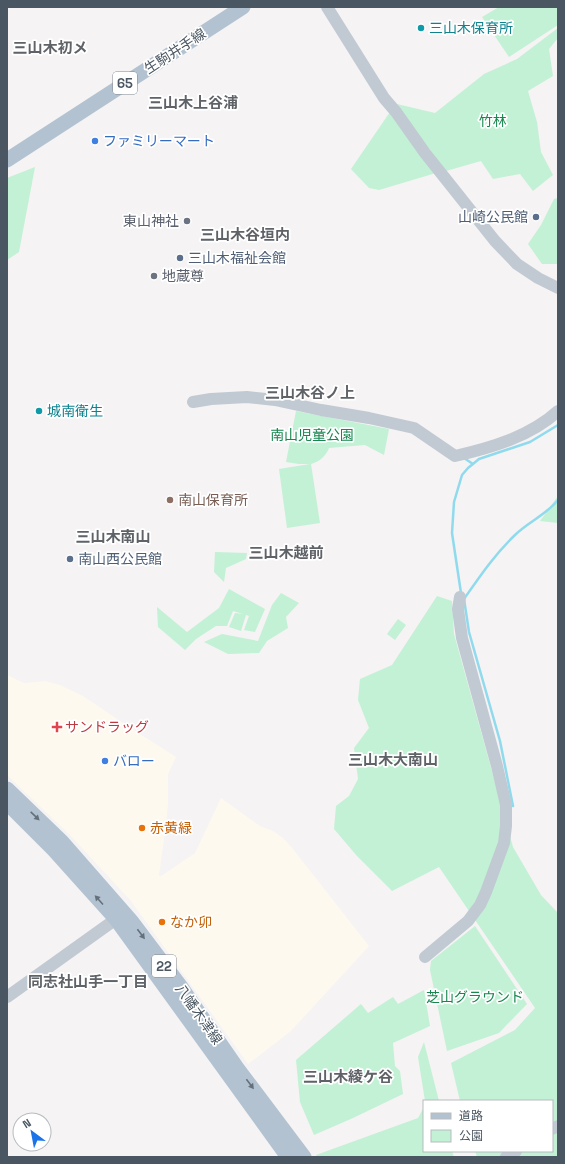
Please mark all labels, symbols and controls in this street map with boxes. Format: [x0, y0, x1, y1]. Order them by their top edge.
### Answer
place label: 三山木保育所 [429, 19, 513, 37]
marker: 三山木保育所 [416, 23, 426, 33]
street label: 生駒井手線 [141, 24, 209, 78]
district label: 三山木初メ [12, 38, 88, 57]
road number: 65 [113, 72, 137, 94]
district label: 三山木上谷浦 [148, 93, 238, 112]
park label: 竹林 [479, 112, 507, 130]
place label: ファミリーマート [103, 132, 215, 150]
marker: ファミリーマート [90, 136, 100, 146]
place label: 山崎公民館 [458, 208, 528, 226]
place label: 東山神社 [123, 212, 179, 230]
marker: 山崎公民館 [531, 212, 541, 222]
marker: 東山神社 [182, 216, 192, 226]
district label: 三山木谷垣内 [200, 225, 290, 244]
place label: 三山木福祉会館 [188, 249, 286, 267]
marker: 三山木福祉会館 [175, 253, 185, 263]
place label: 地蔵尊 [162, 267, 204, 285]
marker: 地蔵尊 [149, 271, 159, 281]
district label: 三山木谷ノ上 [265, 383, 355, 402]
place label: 城南衛生 [47, 402, 103, 420]
marker: 城南衛生 [34, 406, 44, 416]
park label: 南山児童公園 [270, 426, 354, 444]
place label: 南山保育所 [178, 491, 248, 509]
marker: 南山保育所 [165, 495, 175, 505]
district label: 三山木南山 [75, 527, 151, 546]
district label: 三山木越前 [248, 543, 324, 562]
place label: 南山西公民館 [78, 550, 162, 568]
marker: 南山西公民館 [65, 554, 75, 564]
place label: サンドラッグ [65, 718, 149, 736]
marker: サンドラッグ [52, 722, 62, 732]
district label: 三山木大南山 [348, 750, 438, 769]
place label: バロー [113, 752, 155, 770]
marker: バロー [100, 756, 110, 766]
one-way arrow [30, 811, 40, 821]
place label: 赤黄緑 [150, 819, 192, 837]
marker: 赤黄緑 [137, 823, 147, 833]
one-way arrow [94, 895, 104, 905]
place label: なか卯 [170, 913, 212, 931]
marker: なか卯 [157, 917, 167, 927]
one-way arrow [136, 928, 145, 939]
road number: 22 [152, 955, 176, 977]
district label: 同志社山手一丁目 [28, 972, 148, 991]
street label: 八幡木津線 [172, 980, 226, 1048]
park label: 芝山グラウンド [426, 988, 524, 1006]
district label: 三山木綾ケ谷 [303, 1067, 393, 1086]
one-way arrow [245, 1079, 254, 1090]
legend [423, 1100, 553, 1152]
text: 道路 [459, 1108, 483, 1124]
north arrow [12, 1112, 52, 1152]
text: N [20, 1116, 34, 1131]
text: 公園 [459, 1128, 483, 1144]

